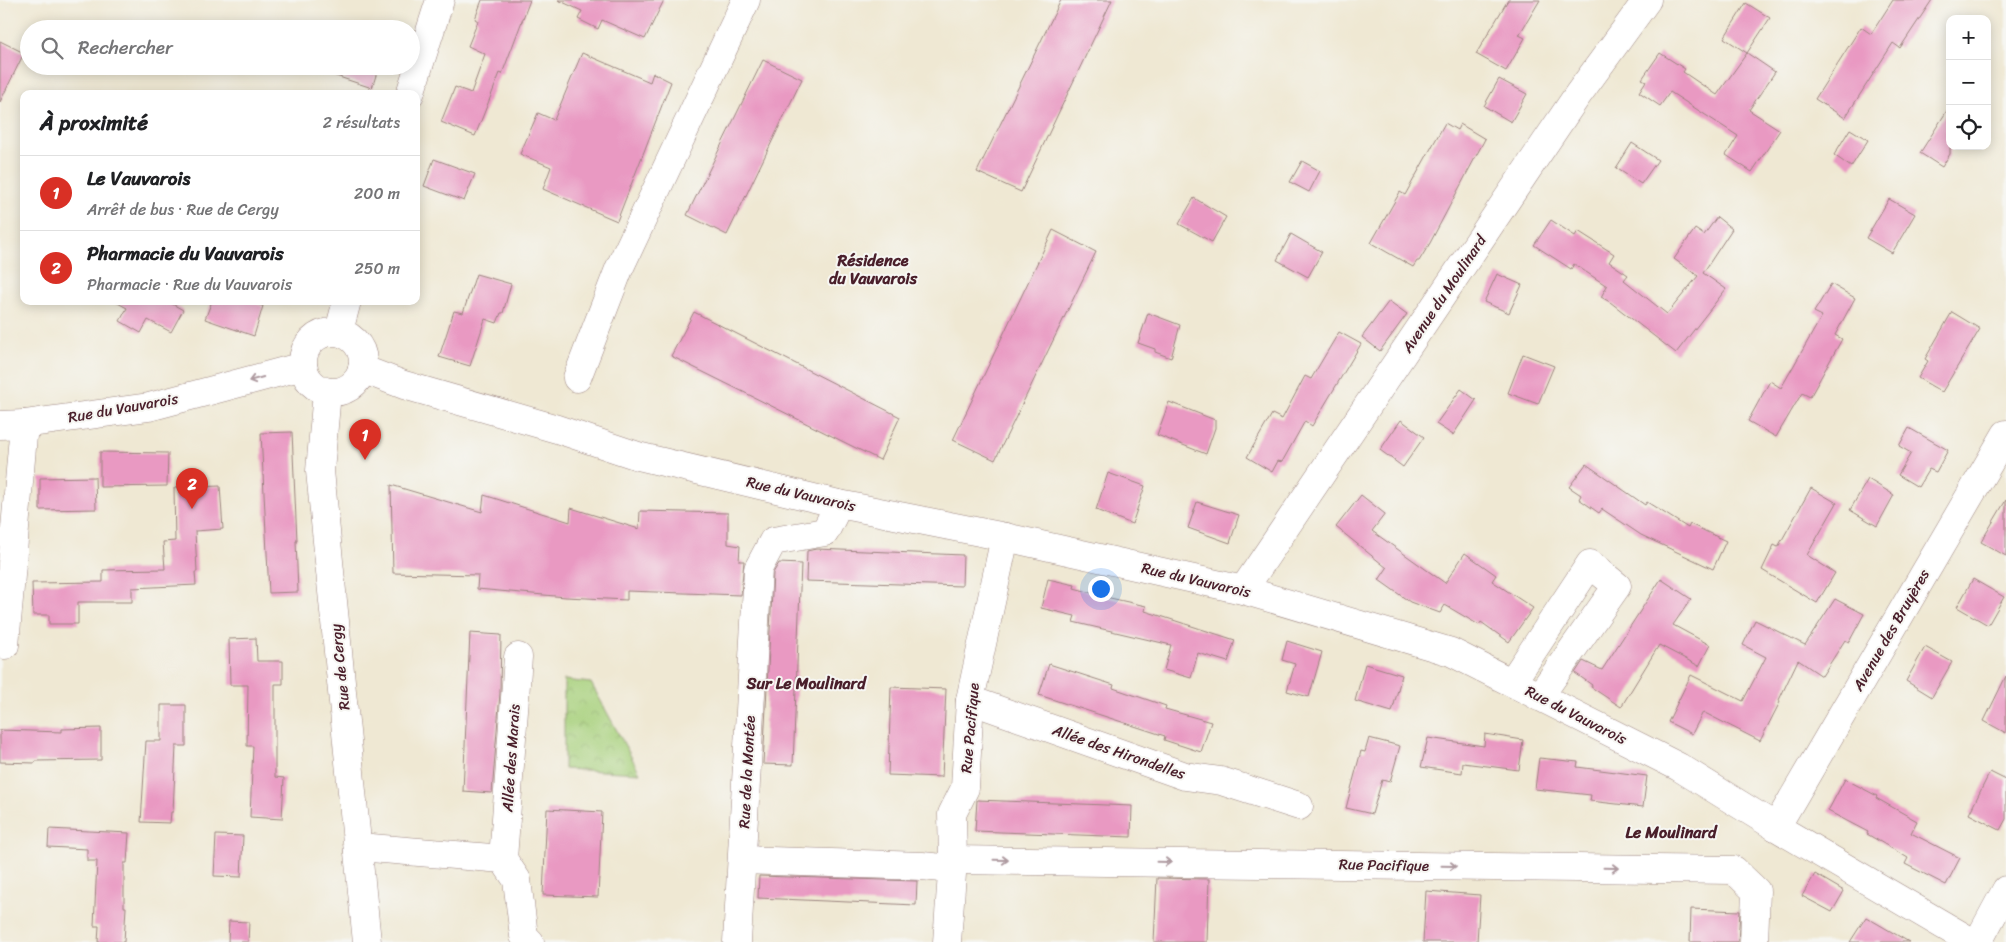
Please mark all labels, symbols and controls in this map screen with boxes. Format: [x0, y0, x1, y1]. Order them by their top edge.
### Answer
map controls [1946, 15, 1991, 150]
button: + [1946, 15, 1991, 60]
search box [20, 20, 420, 75]
text: Rechercher [78, 31, 173, 64]
icon: search [38, 34, 66, 62]
button: − [1946, 60, 1991, 105]
text: À proximité [40, 104, 148, 142]
button: locate [1946, 105, 1991, 150]
text: 2 résultats [323, 108, 400, 137]
text: Le Vauvarois [87, 162, 190, 195]
text: 1 [53, 179, 59, 208]
text: 200 m [354, 179, 400, 208]
text: Arrêt de bus · Rue de Cergy [87, 195, 279, 224]
street label: Avenue du Moulinard [1394, 229, 1494, 359]
text: Pharmacie du Vauvarois [87, 237, 284, 270]
district label: Résidence du Vauvarois [829, 246, 918, 293]
text: 2 [51, 254, 61, 283]
text: 250 m [354, 254, 400, 283]
text: Pharmacie · Rue du Vauvarois [87, 270, 292, 299]
one-way arrow [248, 374, 264, 384]
street label: Rue du Vauvarois [66, 386, 180, 430]
pin: 1 [349, 419, 381, 460]
pin: 2 [176, 468, 208, 509]
street label: Rue du Vauvarois [744, 469, 858, 519]
street label: Rue du Vauvarois [1139, 555, 1253, 605]
street label: Avenue des Bruyères [1845, 564, 1937, 697]
your location [1088, 576, 1114, 602]
street label: Rue de Cergy [323, 622, 357, 711]
district label: Sur Le Moulinard [745, 669, 867, 698]
street label: Rue du Vauvarois [1520, 678, 1632, 752]
street label: Rue Pacifique [953, 682, 987, 774]
street label: Allée des Marais [494, 702, 528, 814]
street label: Rue de la Montée [731, 715, 763, 829]
street label: Allée des Hirondelles [1048, 717, 1189, 787]
district label: Le Moulinard [1626, 818, 1718, 847]
street label: Rue Pacifique [1339, 851, 1429, 879]
one-way arrow [993, 855, 1009, 865]
one-way arrow [1156, 857, 1172, 867]
one-way arrow [1440, 861, 1456, 871]
one-way arrow [1602, 863, 1619, 873]

